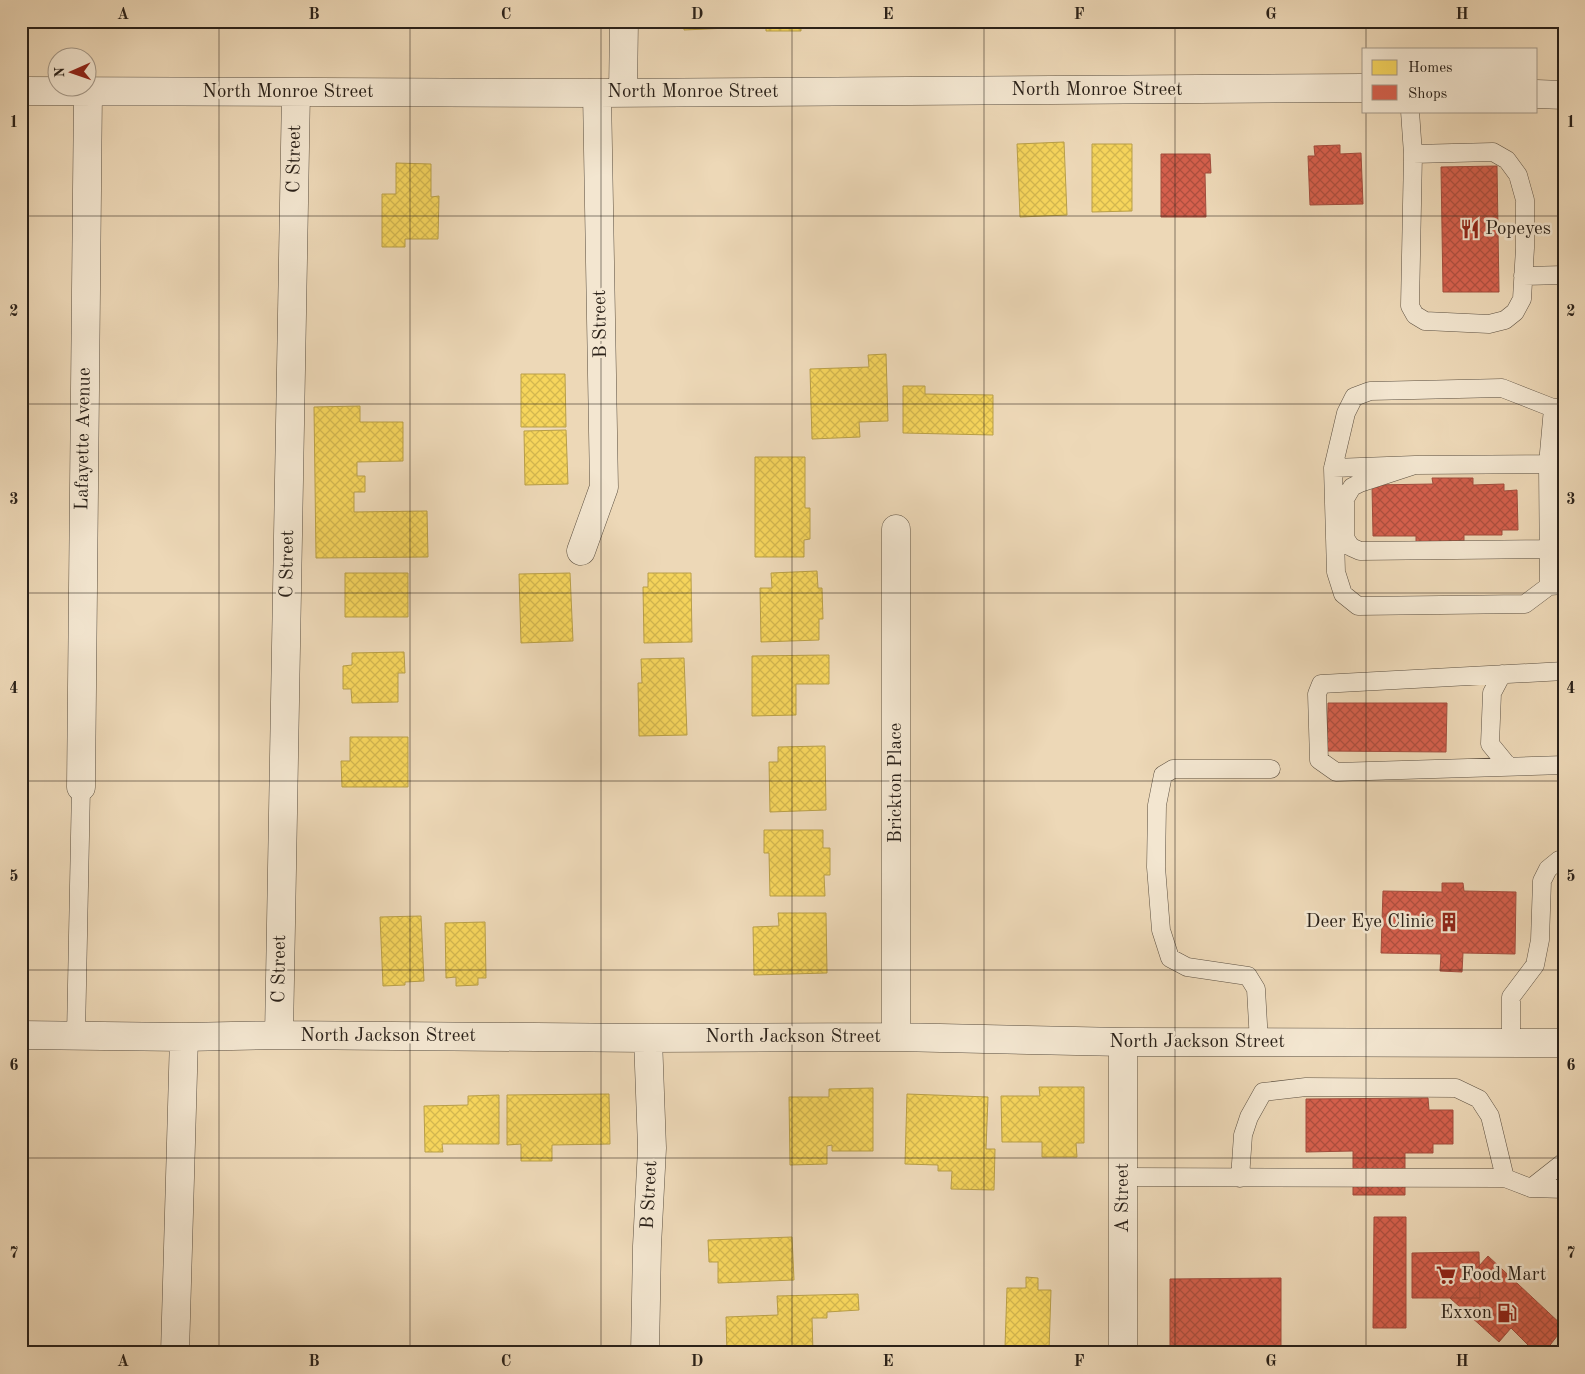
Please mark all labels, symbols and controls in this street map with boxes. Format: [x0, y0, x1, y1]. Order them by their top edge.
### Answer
text: A [117, 7, 129, 23]
text: B [308, 7, 320, 23]
text: C [501, 7, 511, 23]
text: D [691, 7, 703, 23]
text: E [882, 7, 894, 23]
text: F [1074, 7, 1085, 23]
text: G [1265, 7, 1277, 23]
text: H [1455, 7, 1469, 23]
north arrow [48, 48, 98, 98]
legend [1362, 48, 1538, 112]
text: Homes [1408, 61, 1453, 76]
text: N [53, 67, 67, 78]
street label: North Monroe Street [1011, 81, 1183, 100]
street label: North Monroe Street [202, 83, 374, 102]
street label: North Monroe Street [607, 83, 779, 102]
text: Shops [1408, 87, 1447, 102]
text: 1 [9, 115, 19, 131]
text: 1 [1566, 115, 1576, 131]
street label: C Street [285, 125, 305, 193]
restaurant icon: Popeyes [1459, 218, 1481, 240]
place label: Popeyes [1485, 220, 1551, 239]
street label: B Street [591, 289, 611, 359]
text: 2 [9, 304, 19, 320]
text: 2 [1566, 304, 1576, 320]
street label: Lafayette Avenue [73, 367, 95, 511]
text: 3 [9, 492, 19, 508]
text: 3 [1566, 492, 1576, 508]
street label: C Street [278, 530, 298, 598]
text: 4 [9, 681, 19, 697]
text: 4 [1566, 681, 1576, 697]
street label: Brickton Place [887, 723, 906, 843]
text: 5 [9, 869, 19, 885]
text: 5 [1566, 869, 1576, 885]
building icon: Deer Eye Clinic [1438, 911, 1460, 933]
place label: Deer Eye Clinic [1306, 913, 1434, 932]
street label: C Street [270, 935, 290, 1003]
street label: North Jackson Street [300, 1027, 476, 1046]
street label: North Jackson Street [705, 1028, 881, 1047]
street label: North Jackson Street [1109, 1033, 1285, 1052]
text: 6 [9, 1058, 19, 1074]
text: 6 [1566, 1058, 1576, 1074]
street label: B Street [639, 1160, 661, 1230]
street label: A Street [1114, 1163, 1133, 1233]
text: 7 [9, 1246, 19, 1262]
text: 7 [1566, 1246, 1576, 1262]
supermarket icon: Food Mart [1435, 1264, 1457, 1286]
place label: Food Mart [1461, 1266, 1546, 1285]
fuel station icon: Exxon [1496, 1302, 1518, 1324]
place label: Exxon [1440, 1304, 1492, 1323]
text: A [117, 1354, 129, 1370]
text: B [308, 1354, 320, 1370]
text: C [501, 1354, 511, 1370]
text: D [691, 1354, 703, 1370]
text: E [882, 1354, 894, 1370]
text: F [1074, 1354, 1085, 1370]
text: G [1265, 1354, 1277, 1370]
text: H [1455, 1354, 1469, 1370]

